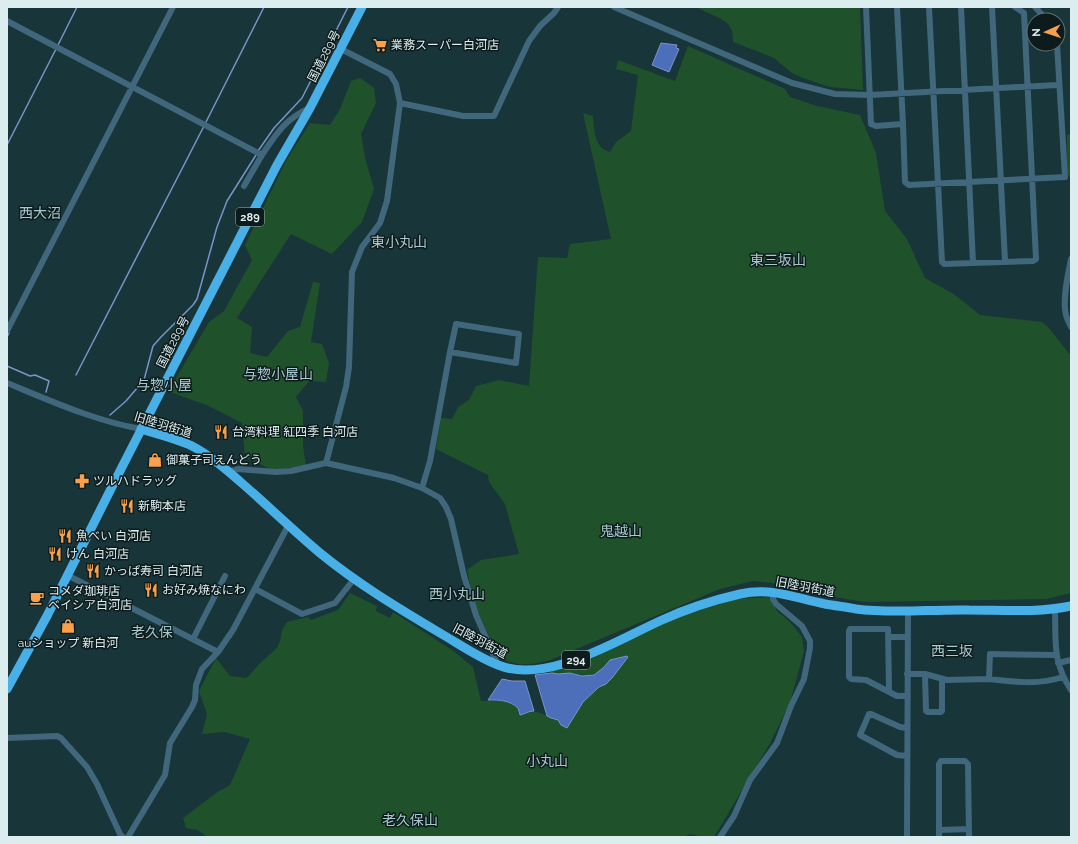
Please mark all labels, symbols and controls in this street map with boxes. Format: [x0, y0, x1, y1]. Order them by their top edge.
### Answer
north arrow [1026, 12, 1066, 52]
street label: 国道289号 [305, 28, 343, 84]
text: N [1030, 28, 1043, 37]
supermarket icon: 業務スーパー白河店 [372, 37, 388, 53]
place label: 業務スーパー白河店 [391, 38, 499, 52]
district label: 西大沼 [19, 205, 61, 221]
road number: 289 [236, 208, 264, 226]
district label: 東小丸山 [371, 234, 427, 250]
district label: 東三坂山 [750, 252, 806, 268]
street label: 国道289号 [154, 314, 192, 370]
district label: 与惣小屋山 [243, 366, 313, 382]
district label: 与惣小屋 [136, 377, 192, 393]
street label: 旧陸羽街道 [132, 410, 194, 440]
restaurant icon: 台湾料理 紅四季 白河店 [213, 424, 229, 440]
place label: 台湾料理 紅四季 白河店 [232, 425, 358, 439]
shop icon: 御菓子司えんどう [147, 452, 163, 468]
place label: 御菓子司えんどう [166, 453, 262, 467]
pharmacy icon: ツルハドラッグ [74, 473, 90, 489]
place label: ツルハドラッグ [93, 474, 177, 488]
restaurant icon: 新駒本店 [119, 498, 135, 514]
place label: 新駒本店 [138, 499, 186, 513]
district label: 鬼越山 [600, 523, 642, 539]
restaurant icon: 魚べい 白河店 [57, 528, 73, 544]
place label: 魚べい 白河店 [76, 529, 151, 543]
restaurant icon: けん 白河店 [47, 546, 63, 562]
place label: けん 白河店 [66, 547, 129, 561]
restaurant icon: かっぱ寿司 白河店 [85, 563, 101, 579]
place label: かっぱ寿司 白河店 [104, 564, 203, 578]
street label: 旧陸羽街道 [774, 574, 836, 600]
restaurant icon: お好み焼なにわ [143, 582, 159, 598]
place label: お好み焼なにわ [162, 583, 246, 597]
place label: コメダ珈琲店 ベイシア白河店 [48, 584, 132, 612]
district label: 西小丸山 [429, 586, 485, 602]
cafe icon: コメダ珈琲店 ベイシア白河店 [29, 590, 45, 606]
shop icon: auショップ 新白河 [60, 618, 76, 634]
street label: 旧陸羽街道 [450, 621, 510, 661]
district label: 老久保 [131, 624, 173, 640]
place label: auショップ 新白河 [18, 636, 118, 650]
district label: 西三坂 [931, 643, 973, 659]
road number: 294 [562, 651, 590, 669]
district label: 小丸山 [526, 753, 568, 769]
district label: 老久保山 [382, 812, 438, 828]

